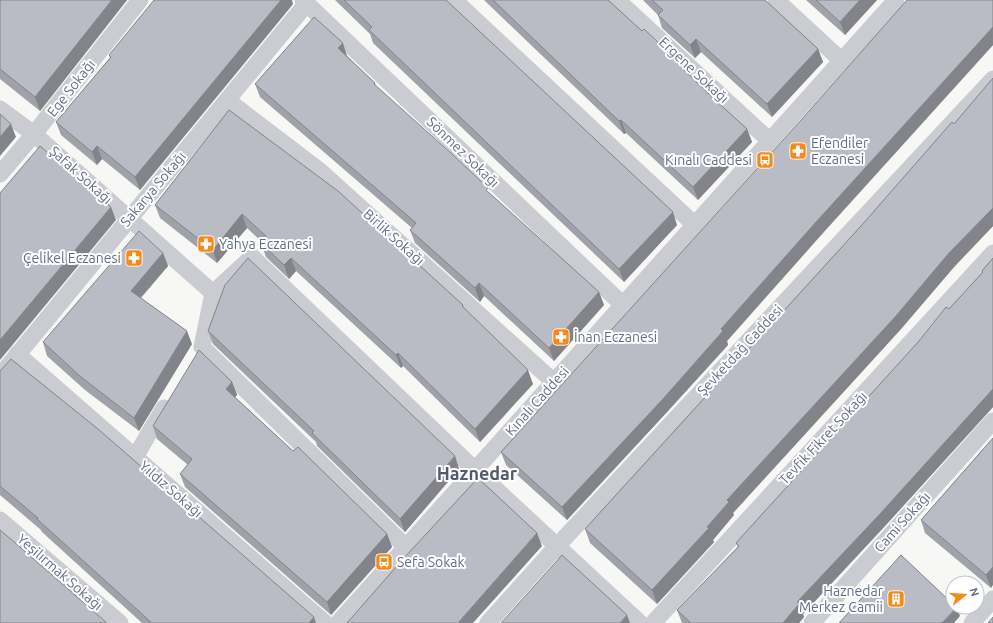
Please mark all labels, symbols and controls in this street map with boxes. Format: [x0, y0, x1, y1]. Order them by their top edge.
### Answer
street label: Ergene Sokağı [656, 34, 732, 106]
street label: Ege Sokağı [44, 56, 98, 120]
street label: Sönmez Sokağı [424, 114, 502, 190]
place label: Efendiler Eczanesi [811, 135, 869, 167]
pharmacy icon: Efendiler Eczanesi [788, 141, 808, 161]
street label: Şafak Sokağı [46, 143, 116, 207]
street label: Sakarya Sokağı [117, 148, 189, 230]
bus stop icon: Kınalı Caddesi [755, 150, 775, 170]
place label: Kınalı Caddesi [665, 152, 752, 168]
street label: Birlik Sokağı [360, 206, 428, 268]
pharmacy icon: Yahya Eczanesi [196, 234, 216, 254]
place label: Yahya Eczanesi [219, 236, 312, 252]
pharmacy icon: Çelikel Eczanesi [124, 248, 144, 268]
place label: Çelikel Eczanesi [23, 250, 121, 266]
street label: Şevketdağ Caddesi [694, 301, 786, 399]
pharmacy icon: İnan Eczanesi [551, 327, 571, 347]
place label: İnan Eczanesi [574, 329, 657, 345]
street label: Kınalı Caddesi [502, 363, 572, 439]
street label: Tevfik Fikret Sokağı [776, 388, 870, 488]
street label: Yıldız Sokağı [136, 457, 206, 521]
district label: Haznedar [437, 463, 518, 483]
street label: Cami Sokağı [871, 489, 933, 555]
street label: Yeşilırmak Sokağı [14, 531, 106, 613]
bus stop icon: Sefa Sokak [374, 552, 394, 572]
place label: Sefa Sokak [397, 554, 465, 570]
north arrow [945, 575, 985, 615]
place label: Haznedar Merkez Camii [799, 583, 884, 615]
text: N [968, 586, 982, 598]
building icon: Haznedar Merkez Camii [886, 589, 906, 609]

